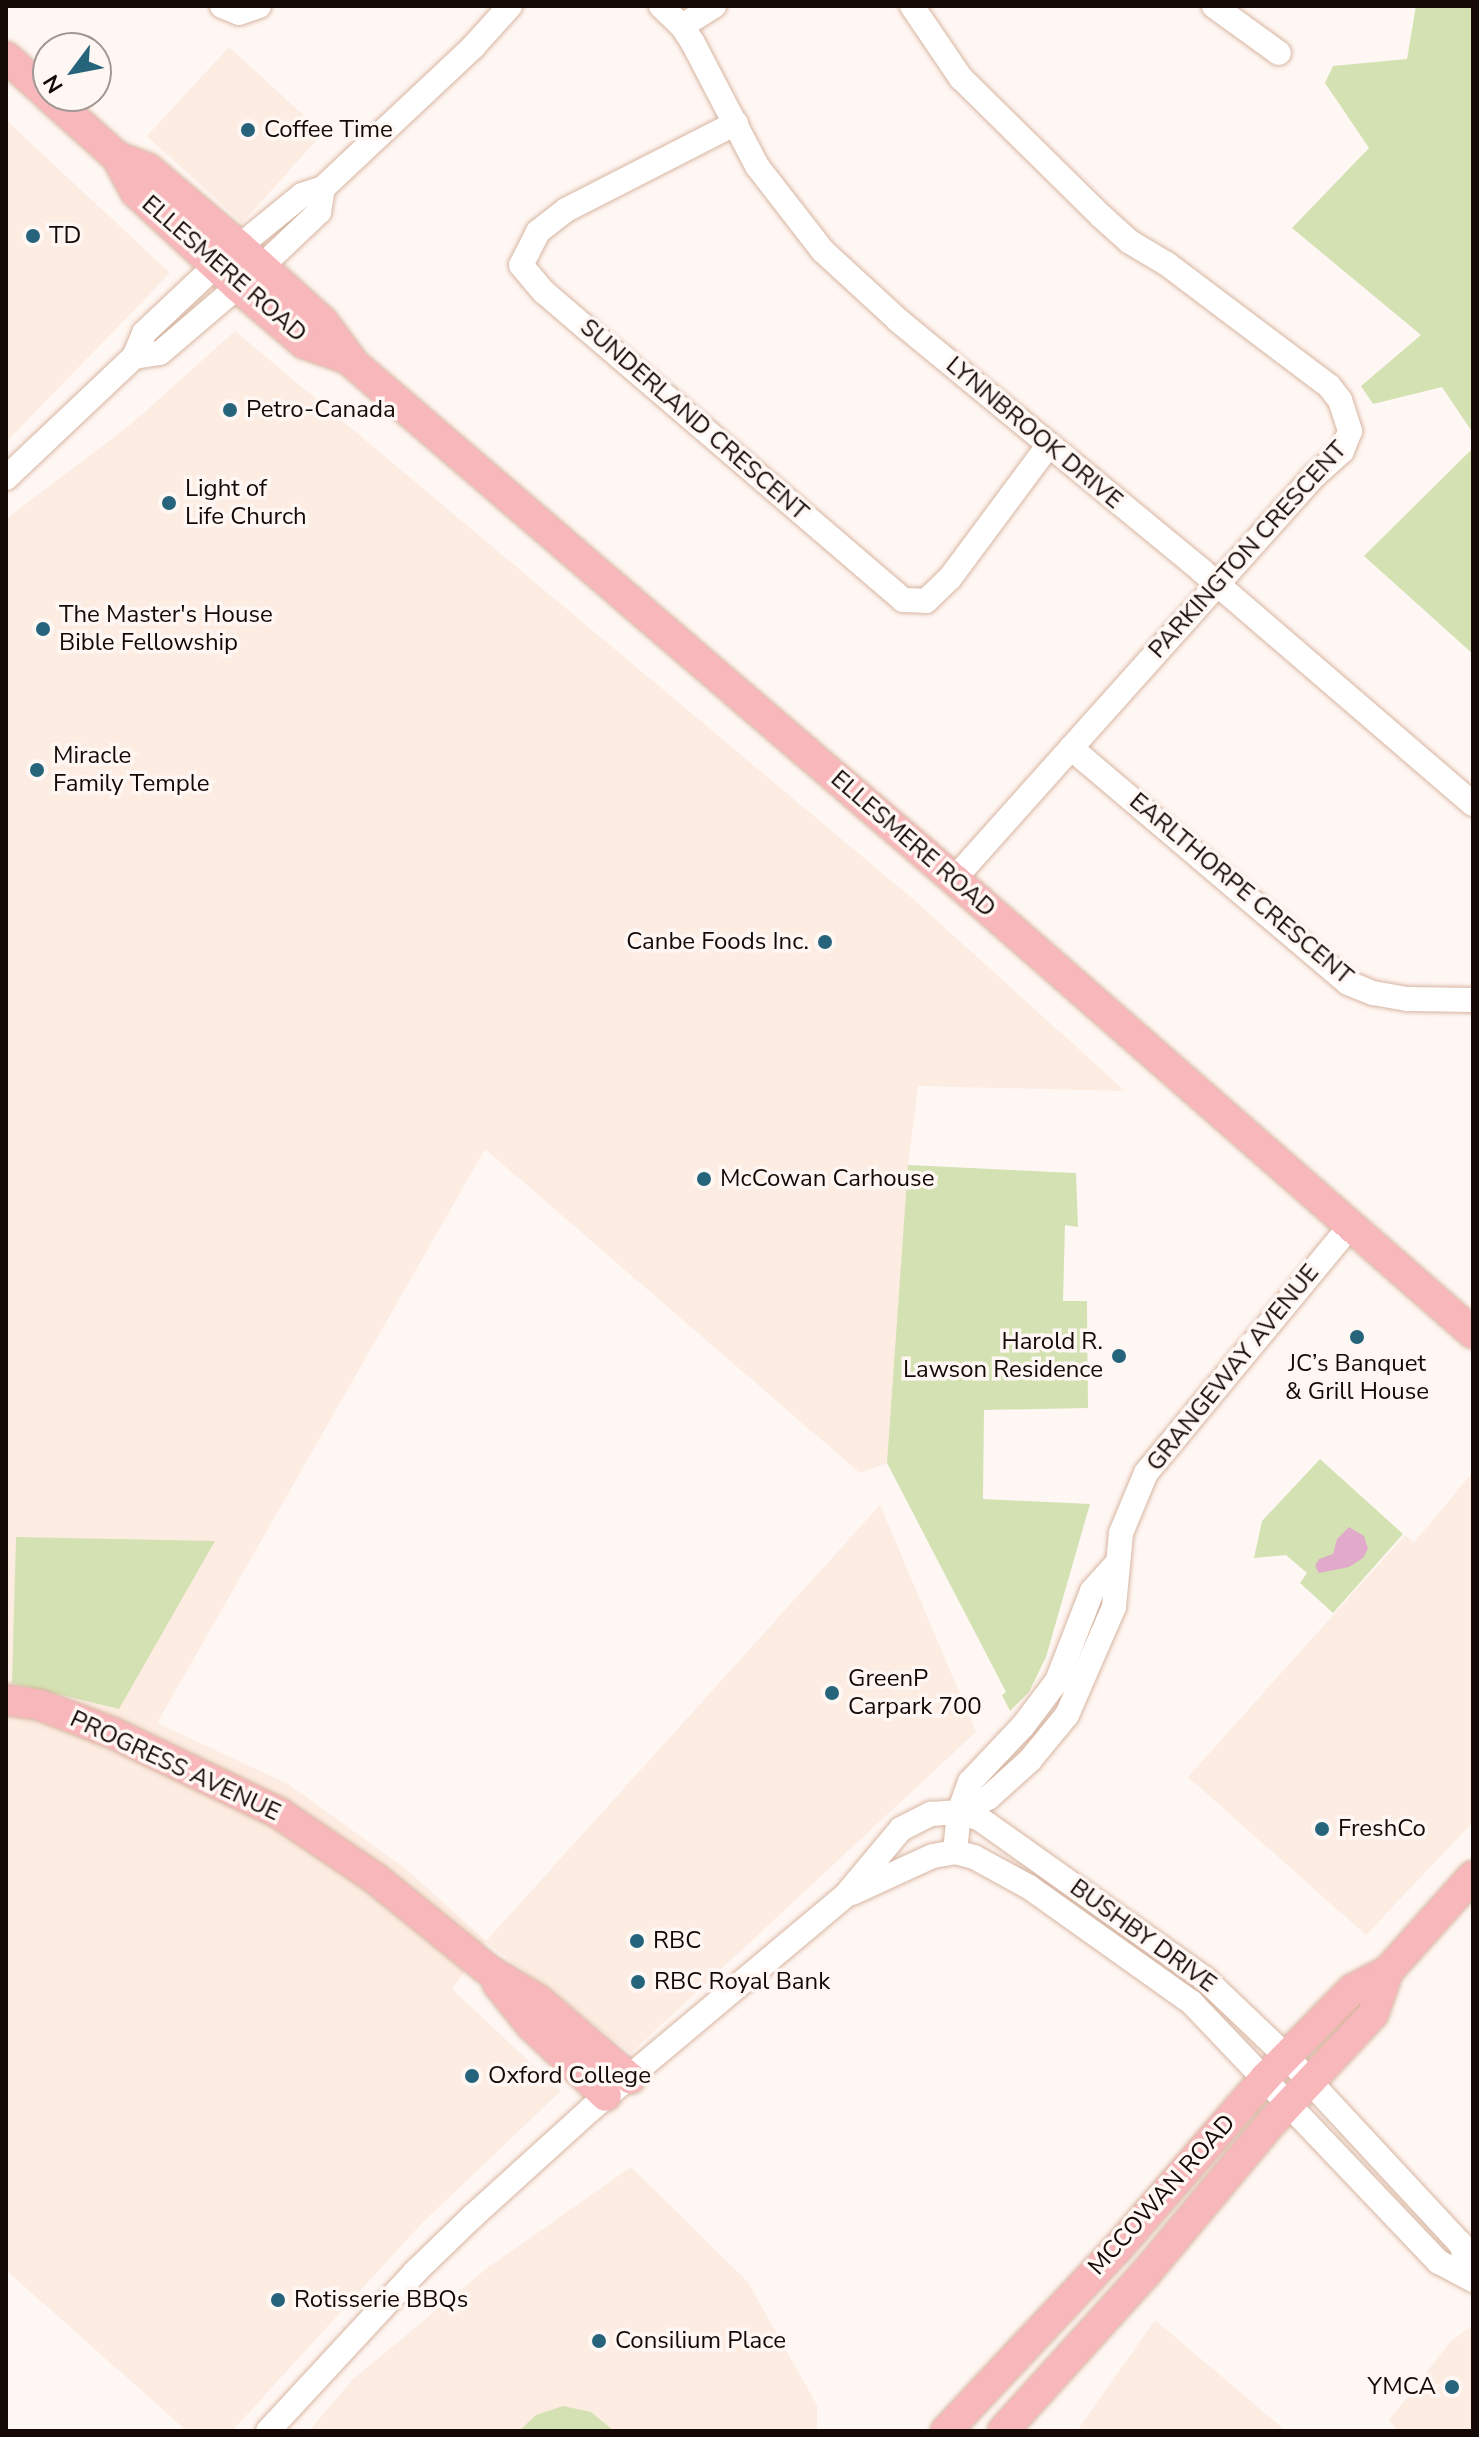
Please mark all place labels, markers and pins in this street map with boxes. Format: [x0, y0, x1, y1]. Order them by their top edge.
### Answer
place label: Coffee Time [264, 116, 393, 144]
marker: Coffee Time [239, 121, 257, 139]
place label: TD [49, 222, 81, 250]
marker: TD [24, 227, 42, 245]
place label: Petro-Canada [246, 396, 396, 424]
marker: Petro-Canada [221, 401, 239, 419]
place label: Light of Life Church [185, 475, 307, 531]
marker: Light of Life Church [160, 494, 178, 512]
place label: The Master's House Bible Fellowship [59, 601, 273, 657]
marker: The Master's House Bible Fellowship [34, 620, 52, 638]
place label: Miracle Family Temple [53, 742, 210, 798]
marker: Miracle Family Temple [28, 761, 46, 779]
place label: Canbe Foods Inc. [626, 928, 809, 956]
marker: Canbe Foods Inc. [816, 933, 834, 951]
place label: McCowan Carhouse [720, 1165, 934, 1193]
marker: McCowan Carhouse [695, 1170, 713, 1188]
place label: Harold R. Lawson Residence [903, 1328, 1103, 1384]
marker: JC’s Banquet & Grill House [1348, 1328, 1366, 1346]
marker: Harold R. Lawson Residence [1110, 1347, 1128, 1365]
place label: JC’s Banquet & Grill House [1285, 1350, 1429, 1406]
place label: GreenP Carpark 700 [848, 1665, 982, 1721]
marker: GreenP Carpark 700 [823, 1684, 841, 1702]
place label: FreshCo [1338, 1815, 1426, 1843]
marker: FreshCo [1313, 1820, 1331, 1838]
place label: RBC [653, 1927, 701, 1955]
marker: RBC [628, 1932, 646, 1950]
place label: RBC Royal Bank [654, 1968, 830, 1996]
marker: RBC Royal Bank [629, 1973, 647, 1991]
place label: Oxford College [488, 2062, 651, 2090]
marker: Oxford College [463, 2067, 481, 2085]
place label: Rotisserie BBQs [294, 2286, 468, 2314]
marker: Rotisserie BBQs [269, 2291, 287, 2309]
place label: Consilium Place [615, 2327, 786, 2355]
marker: Consilium Place [590, 2332, 608, 2350]
place label: YMCA [1368, 2373, 1436, 2401]
marker: YMCA [1443, 2378, 1461, 2396]

